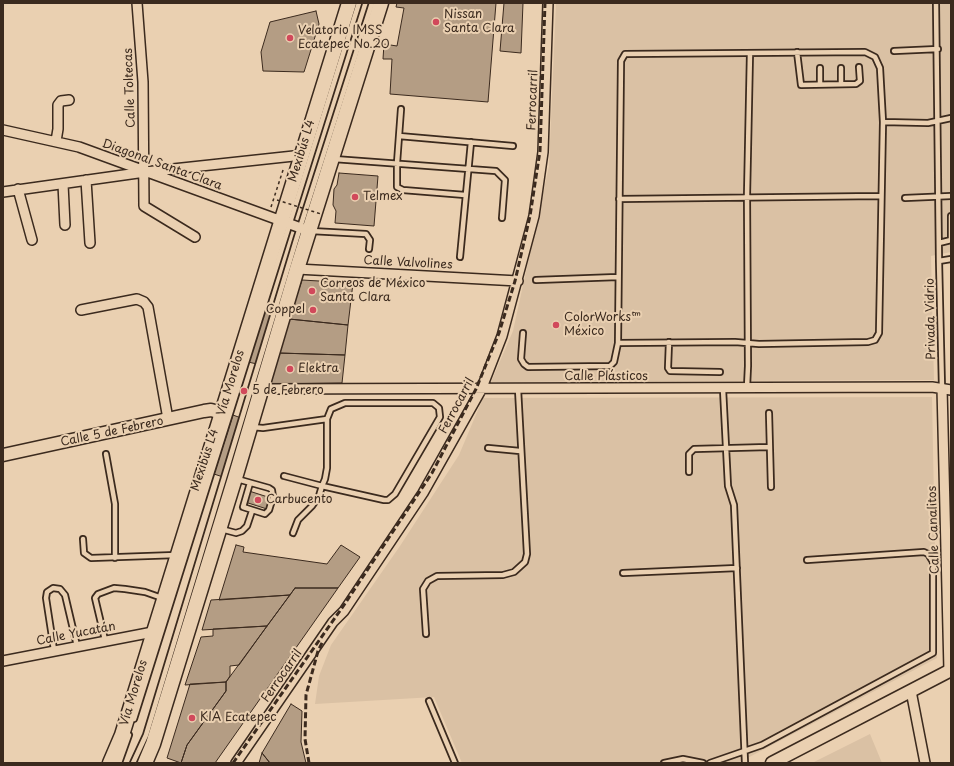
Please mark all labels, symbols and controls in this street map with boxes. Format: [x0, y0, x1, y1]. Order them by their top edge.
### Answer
place label: Nissan Santa Clara [444, 8, 515, 36]
marker: Nissan Santa Clara [431, 17, 441, 27]
place label: Velatorio IMSS Ecatepec No.20 [298, 24, 390, 52]
marker: Velatorio IMSS Ecatepec No.20 [285, 33, 295, 43]
street label: Calle Toltecas [121, 48, 139, 128]
street label: Ferrocarril [525, 69, 541, 131]
street label: Mexibús L4 [286, 118, 318, 184]
street label: Diagonal Santa Clara [100, 137, 224, 193]
place label: Telmex [363, 190, 403, 204]
marker: Telmex [350, 192, 360, 202]
street label: Calle Valvolines [363, 253, 453, 273]
place label: Correos de México Santa Clara [320, 277, 426, 305]
street label: Privada Vidrio [923, 278, 939, 360]
marker: Correos de México Santa Clara [307, 286, 317, 296]
place label: Coppel [266, 303, 305, 317]
marker: Coppel [308, 305, 318, 315]
place label: ColorWorks™ México [564, 311, 641, 339]
marker: ColorWorks™ México [551, 320, 561, 330]
street label: Vía Morelos [214, 348, 248, 418]
place label: Elektra [298, 362, 339, 376]
marker: Elektra [285, 364, 295, 374]
street label: Calle Plásticos [564, 370, 648, 384]
street label: Ferrocarril [436, 376, 478, 436]
place label: 5 de Febrero [252, 384, 324, 398]
marker: 5 de Febrero [239, 386, 249, 396]
street label: Calle 5 de Febrero [59, 414, 165, 450]
street label: Mexibús L4 [188, 427, 222, 493]
street label: Calle Canalitos [925, 486, 943, 574]
place label: Carbucento [266, 493, 332, 507]
marker: Carbucento [253, 495, 263, 505]
street label: Calle Yucatán [35, 619, 117, 649]
street label: Ferrocarril [259, 647, 305, 705]
street label: Vía Morelos [117, 658, 151, 728]
place label: KIA Ecatepec [200, 711, 277, 725]
marker: KIA Ecatepec [187, 713, 197, 723]

